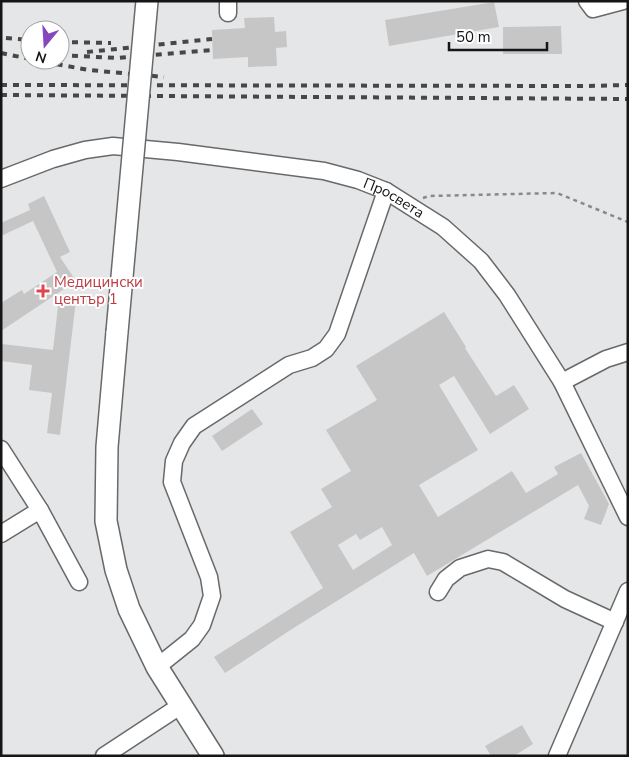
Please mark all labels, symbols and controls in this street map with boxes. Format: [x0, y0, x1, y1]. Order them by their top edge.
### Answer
north arrow [20, 20, 70, 70]
scale bar [449, 20, 546, 52]
text: 50 m [456, 27, 491, 47]
text: N [33, 46, 49, 68]
street label: Просвета [360, 173, 428, 223]
place label: Медицински център 1 [54, 272, 143, 309]
marker: Медицински център 1 [36, 284, 50, 298]

